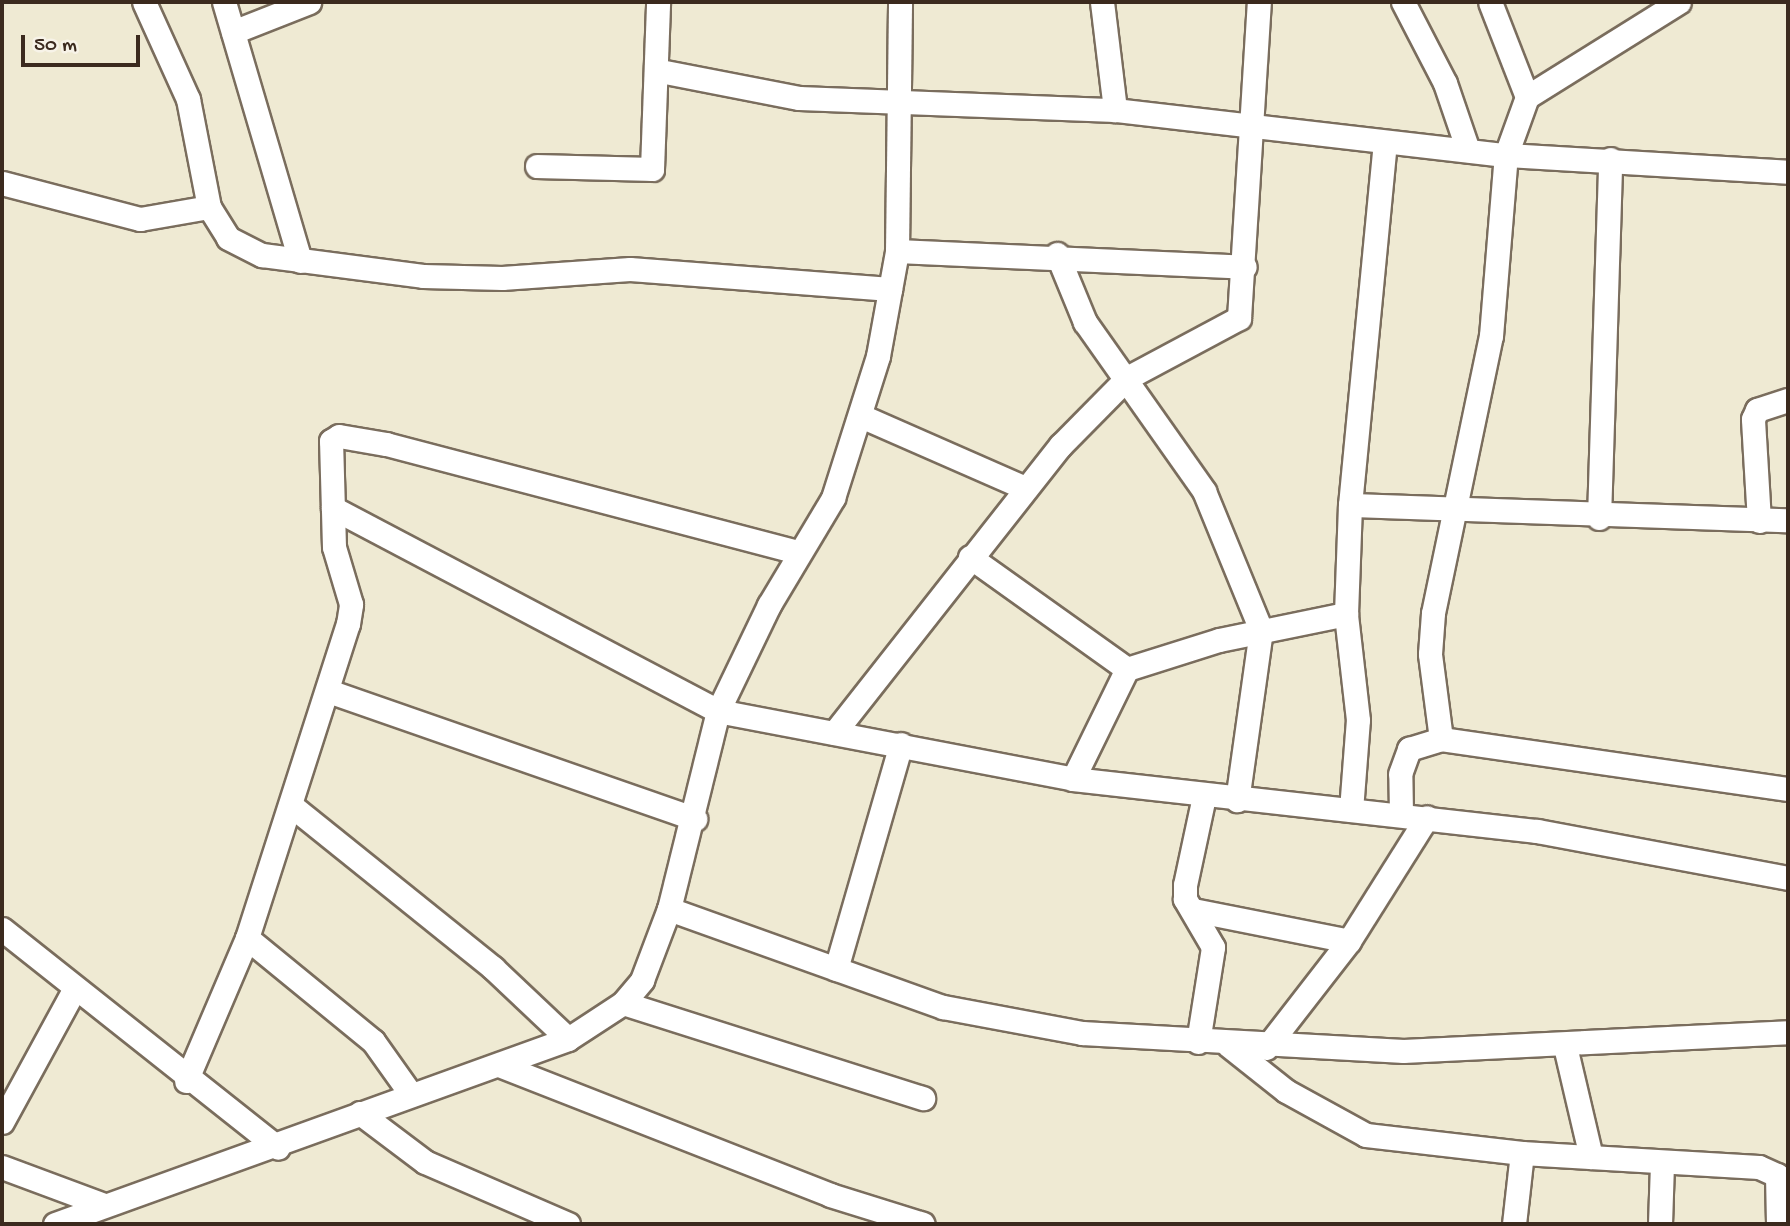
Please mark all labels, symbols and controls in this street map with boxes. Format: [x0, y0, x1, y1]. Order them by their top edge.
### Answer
scale bar [24, 21, 144, 65]
text: 50 m [34, 34, 77, 59]

